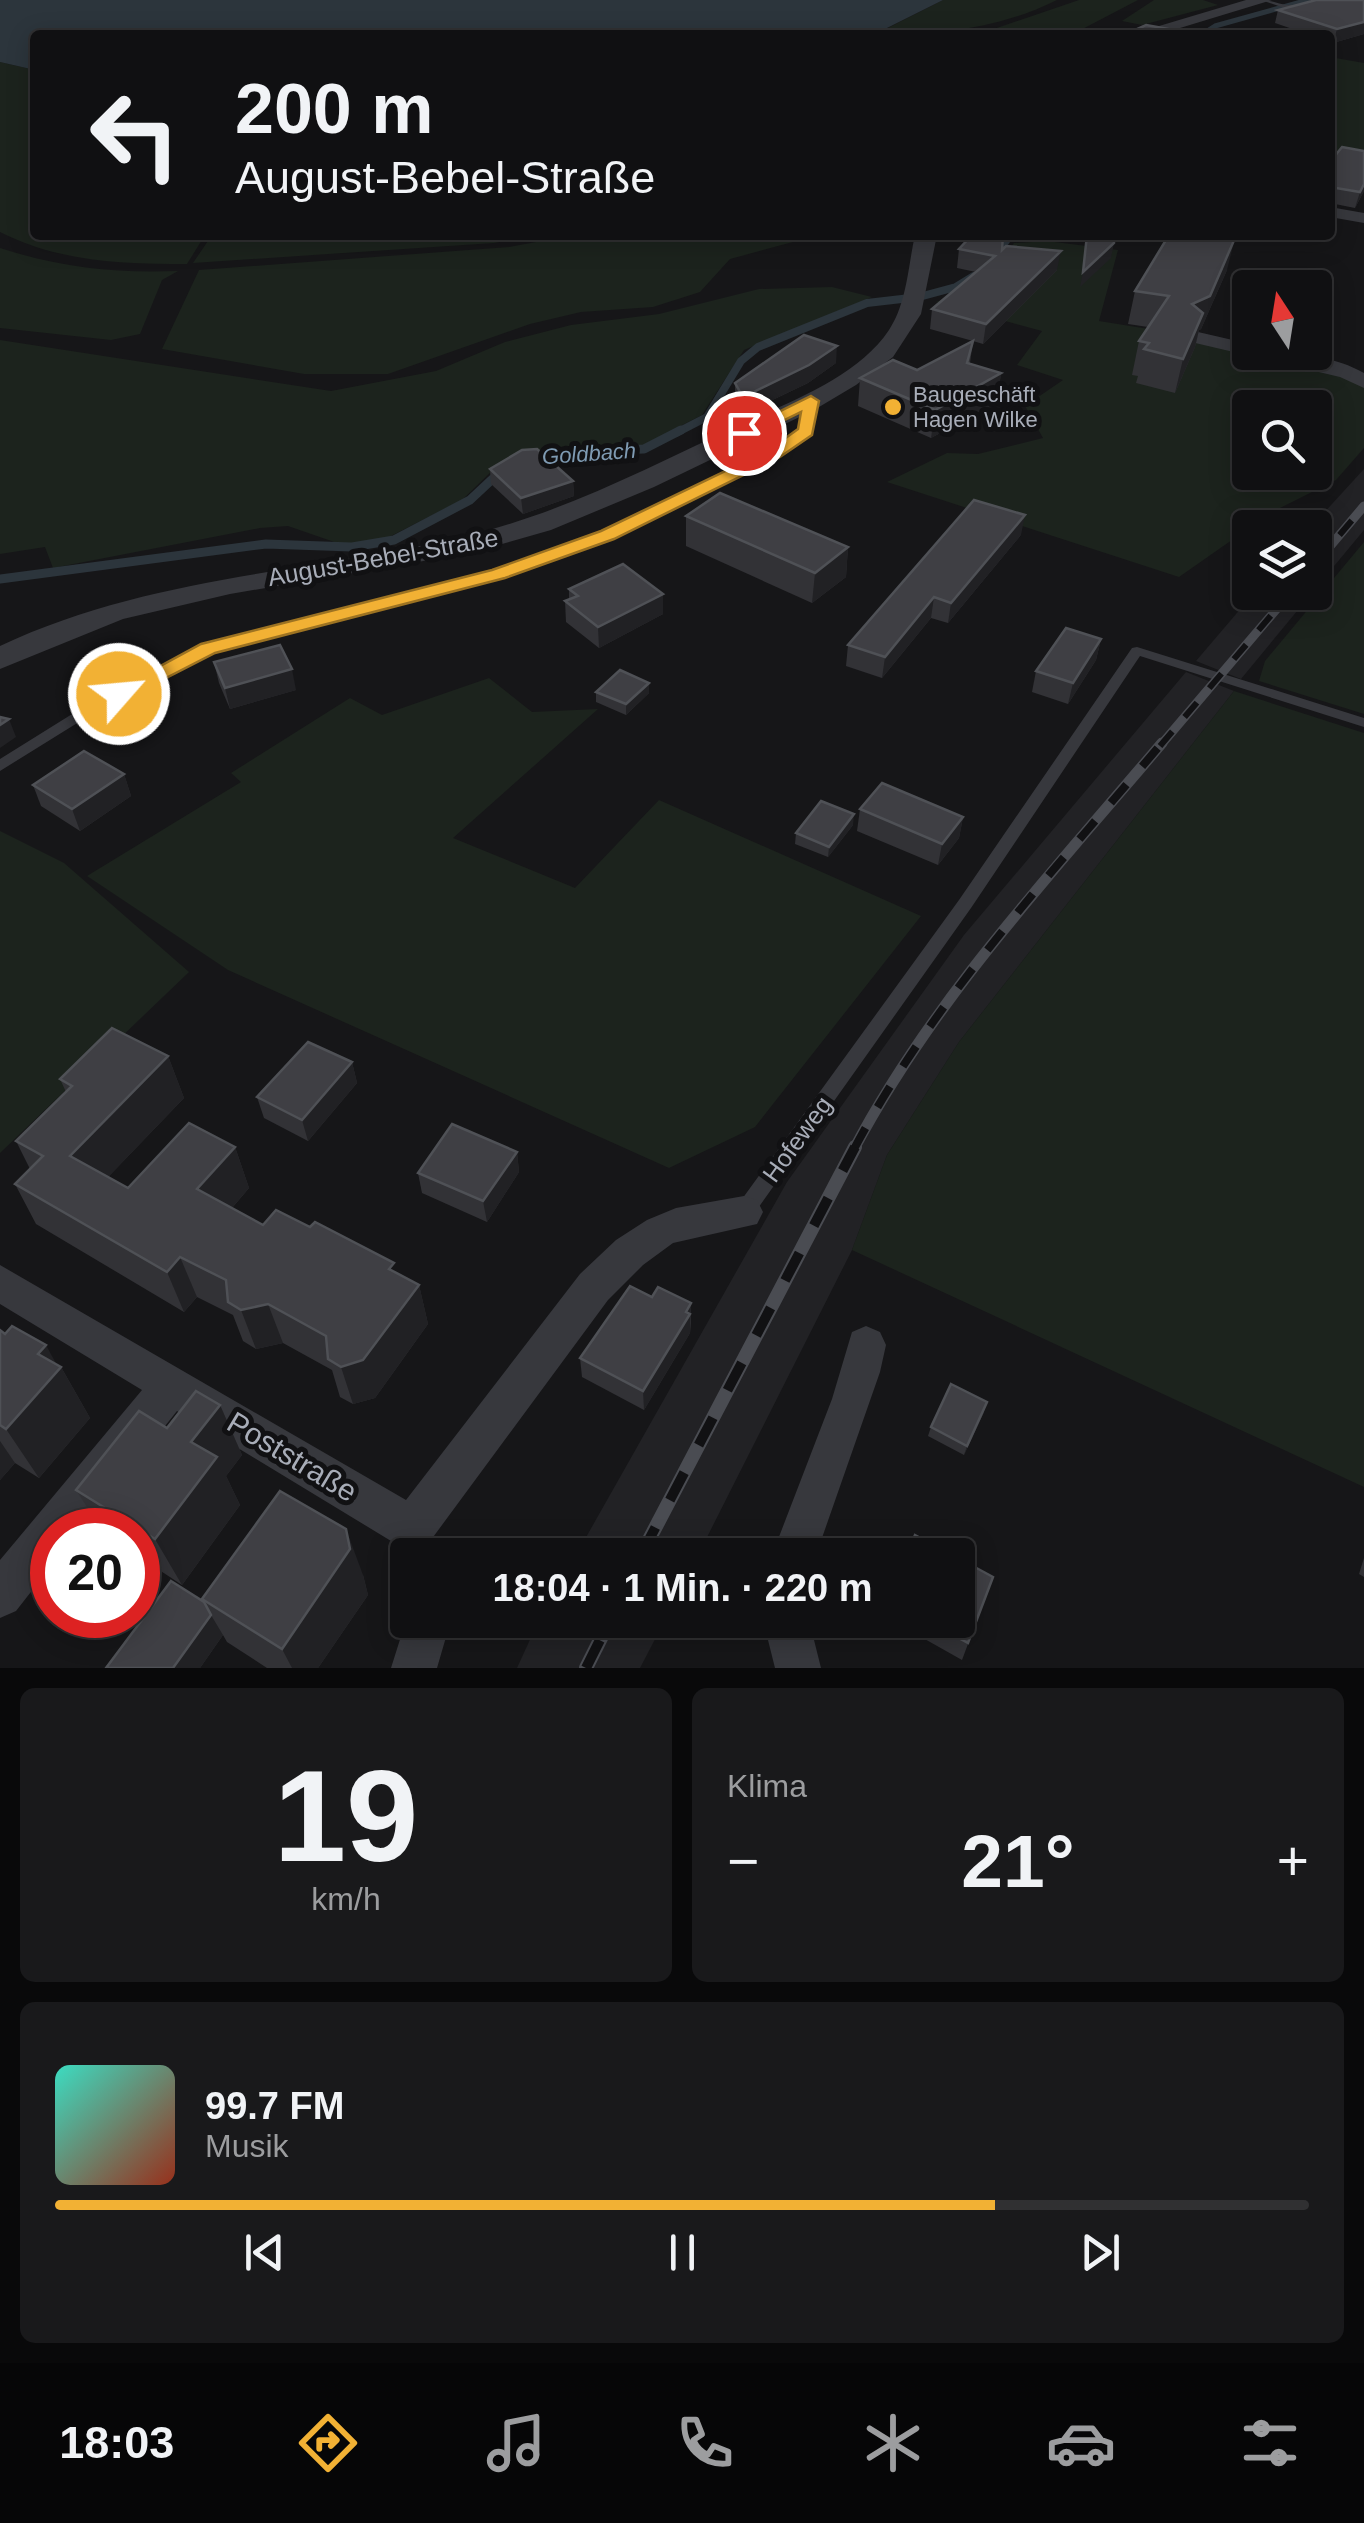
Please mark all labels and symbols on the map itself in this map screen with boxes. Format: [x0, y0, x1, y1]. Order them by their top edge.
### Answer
north arrow [1232, 270, 1332, 370]
place label: Baugeschäft Hagen Wilke [913, 382, 1038, 432]
pin [702, 391, 787, 476]
marker: Baugeschäft Hagen Wilke [882, 396, 904, 418]
water label: Goldbach [541, 438, 637, 469]
street label: August-Bebel-Straße [266, 523, 500, 591]
position arrow [67, 642, 171, 746]
street label: Hofeweg [757, 1091, 837, 1187]
street label: Poststraße [222, 1405, 363, 1508]
speed limit sign: 20 [30, 1508, 160, 1638]

